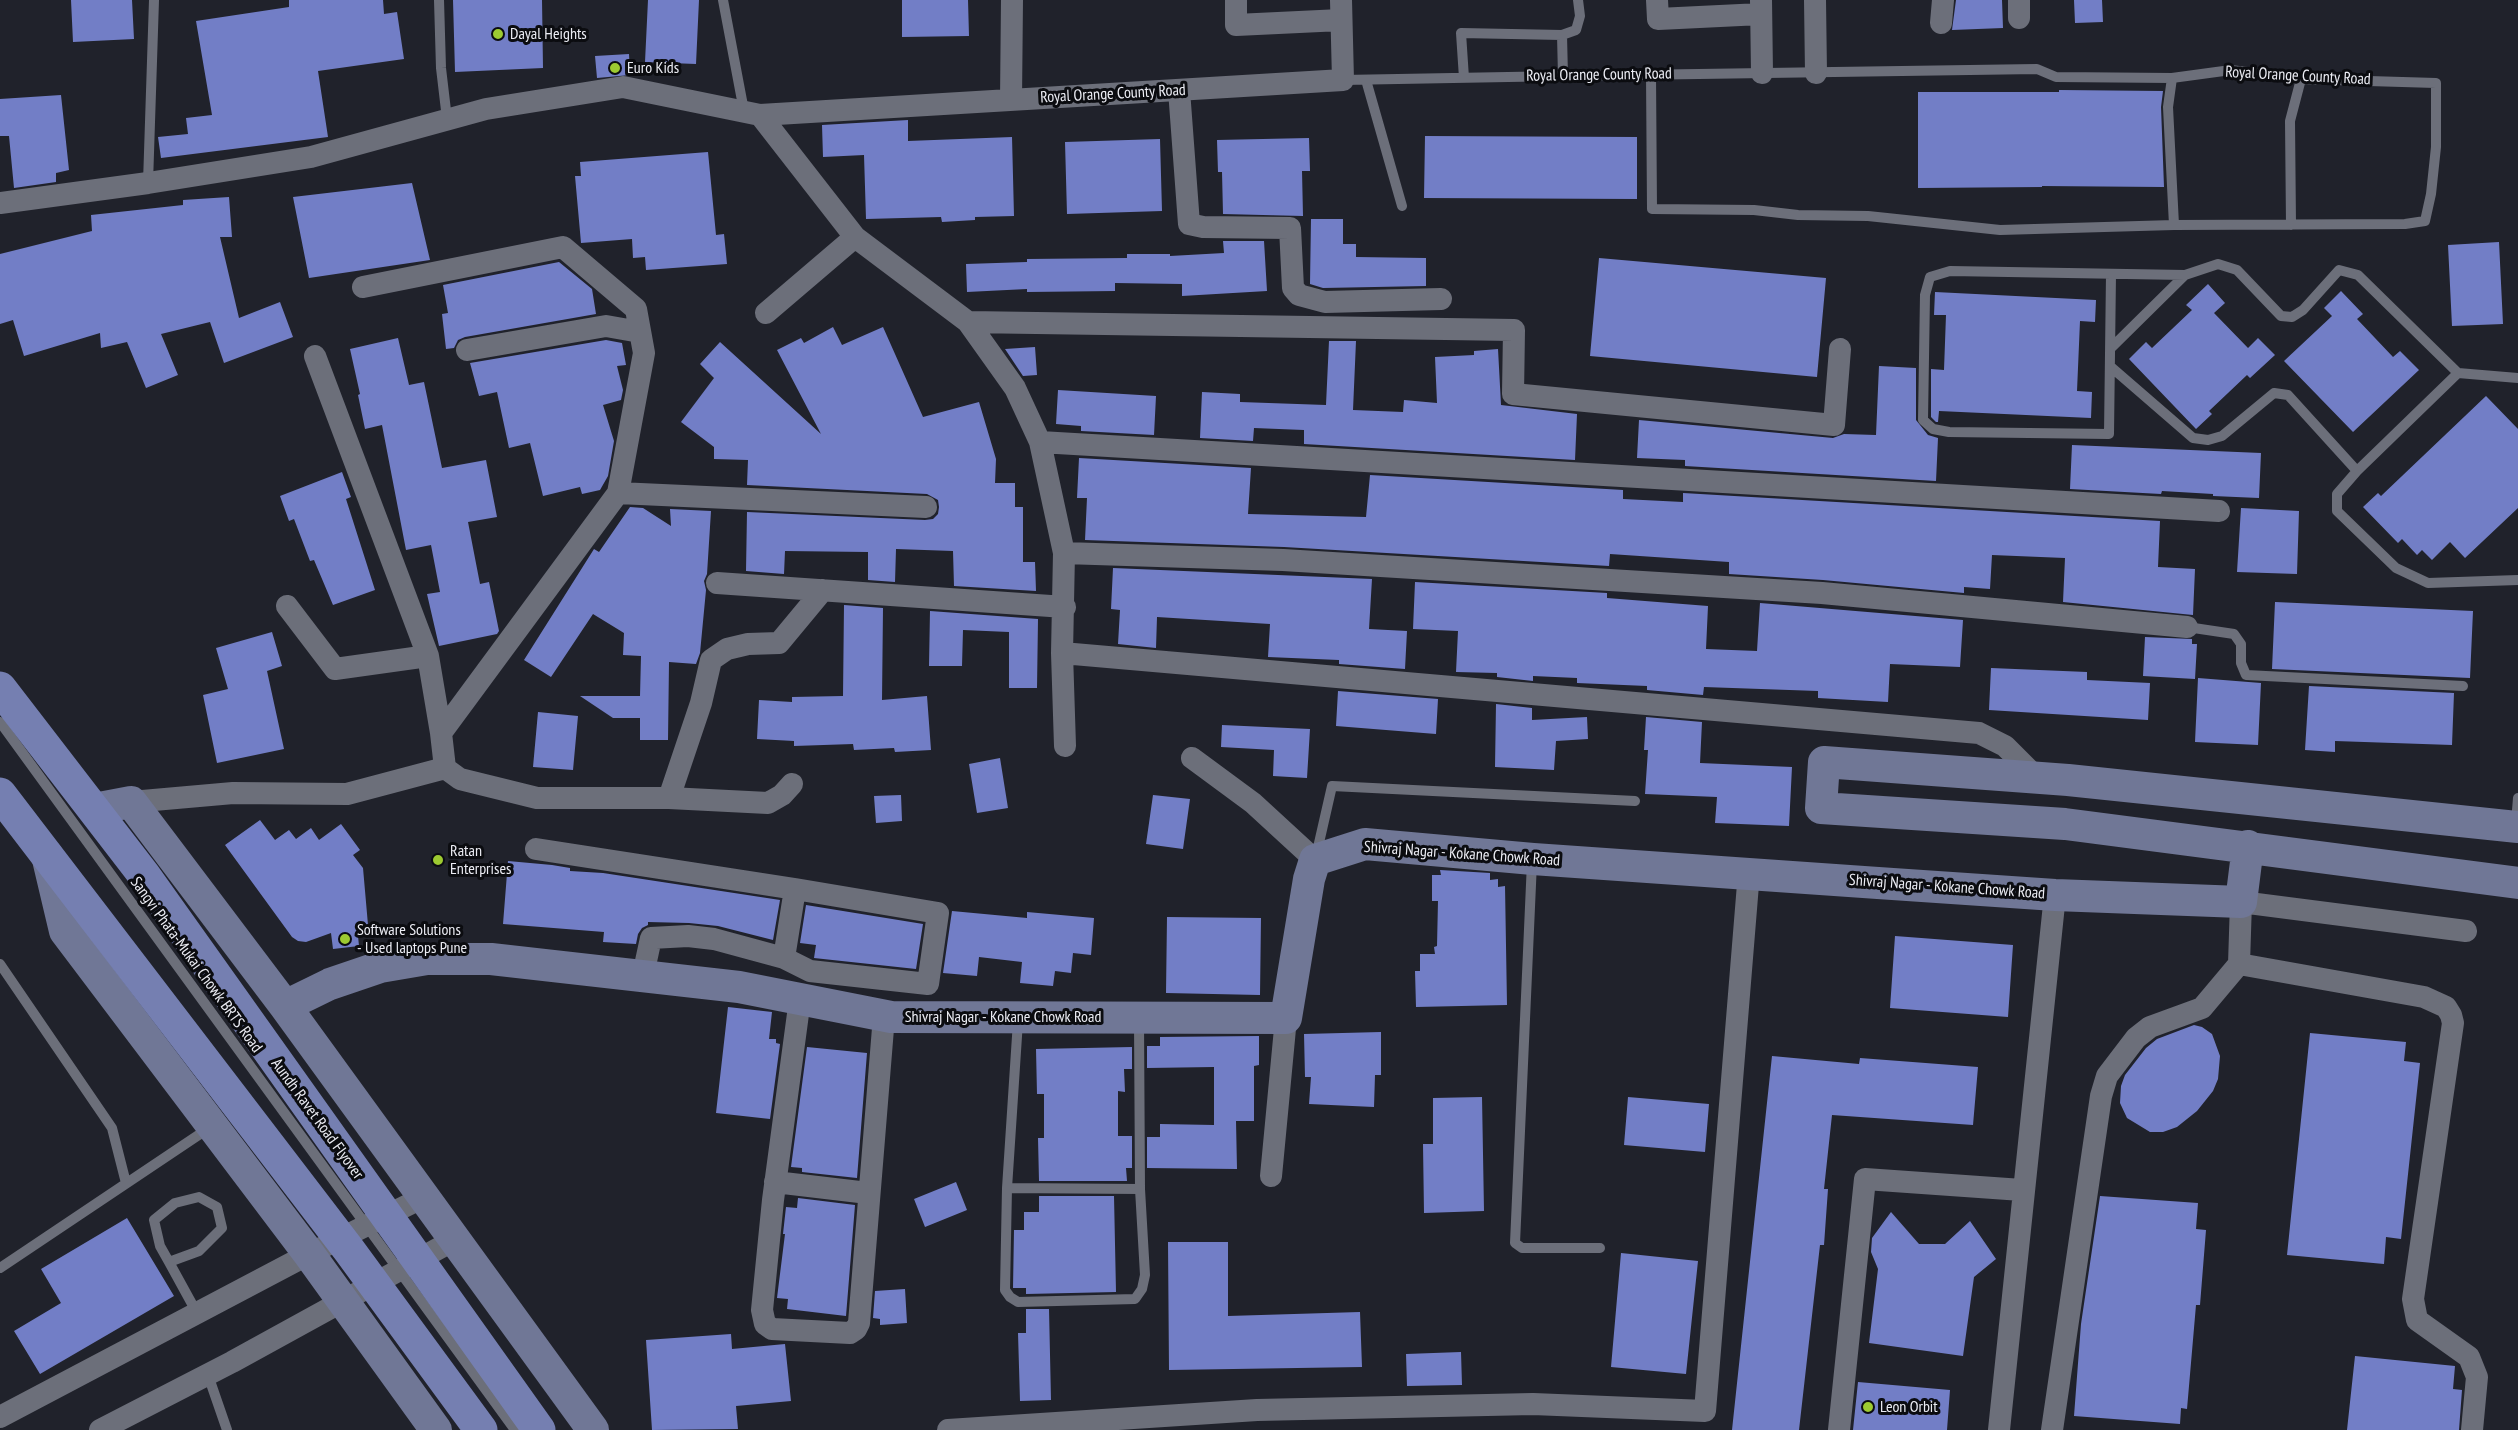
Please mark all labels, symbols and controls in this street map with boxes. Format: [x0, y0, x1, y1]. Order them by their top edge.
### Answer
place label: Dayal Heights [510, 24, 587, 44]
marker: Dayal Heights [491, 27, 505, 41]
place label: Euro Kids [627, 58, 679, 78]
marker: Euro Kids [608, 61, 622, 75]
street label: Royal Orange County Road [2225, 63, 2371, 89]
street label: Royal Orange County Road [1526, 64, 1672, 86]
street label: Royal Orange County Road [1040, 81, 1186, 107]
street label: Shivraj Nagar - Kokane Chowk Road [1363, 838, 1561, 870]
place label: Ratan Enterprises [450, 841, 511, 879]
marker: Ratan Enterprises [431, 853, 445, 867]
street label: Shivraj Nagar - Kokane Chowk Road [1848, 871, 2046, 903]
street label: Sangvi Phata-Mukai Chowk BRTS Road [126, 873, 266, 1057]
place label: Software Solutions - Used laptops Pune [357, 920, 467, 958]
marker: Software Solutions - Used laptops Pune [338, 932, 352, 946]
street label: Shivraj Nagar - Kokane Chowk Road [905, 1007, 1101, 1027]
street label: Aundh Ravet Road Flyover [267, 1055, 367, 1183]
place label: Leon Orbit [1880, 1397, 1938, 1417]
marker: Leon Orbit [1861, 1400, 1875, 1414]

